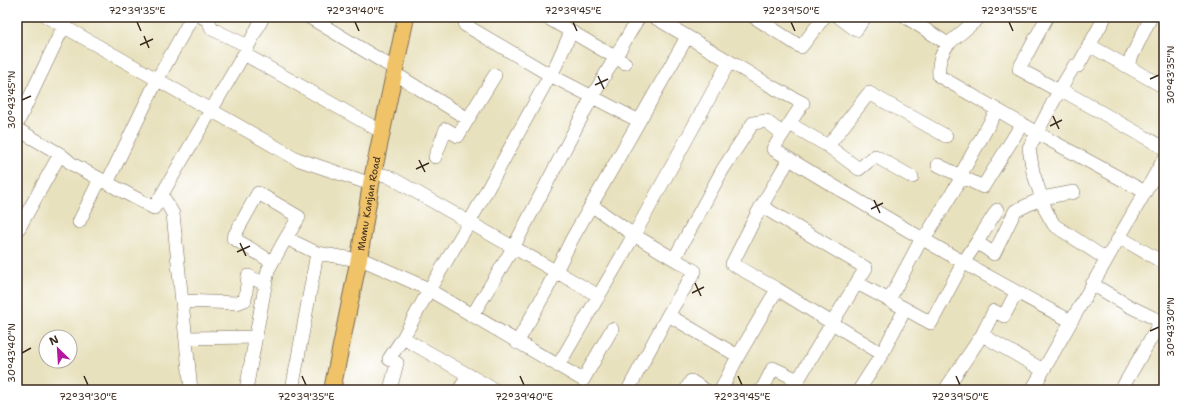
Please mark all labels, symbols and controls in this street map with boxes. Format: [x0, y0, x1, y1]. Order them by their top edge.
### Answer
text: 72°39'35"E [108, 4, 166, 17]
text: 72°39'40"E [326, 4, 384, 17]
text: 72°39'45"E [545, 4, 601, 17]
text: 72°39'50"E [762, 4, 820, 17]
text: 72°39'55"E [981, 4, 1037, 17]
text: 30°43'35"N [1164, 46, 1177, 104]
text: 30°43'45"N [5, 71, 18, 129]
street label: Mamu Kanjan Road [354, 155, 384, 252]
text: 30°43'30"N [1164, 297, 1177, 357]
text: 30°43'40"N [5, 323, 18, 383]
north arrow [38, 329, 78, 369]
text: N [47, 332, 61, 349]
text: 72°39'30"E [59, 390, 117, 403]
text: 72°39'35"E [277, 390, 335, 403]
text: 72°39'40"E [495, 390, 553, 403]
text: 72°39'45"E [714, 390, 770, 403]
text: 72°39'50"E [931, 390, 989, 403]

